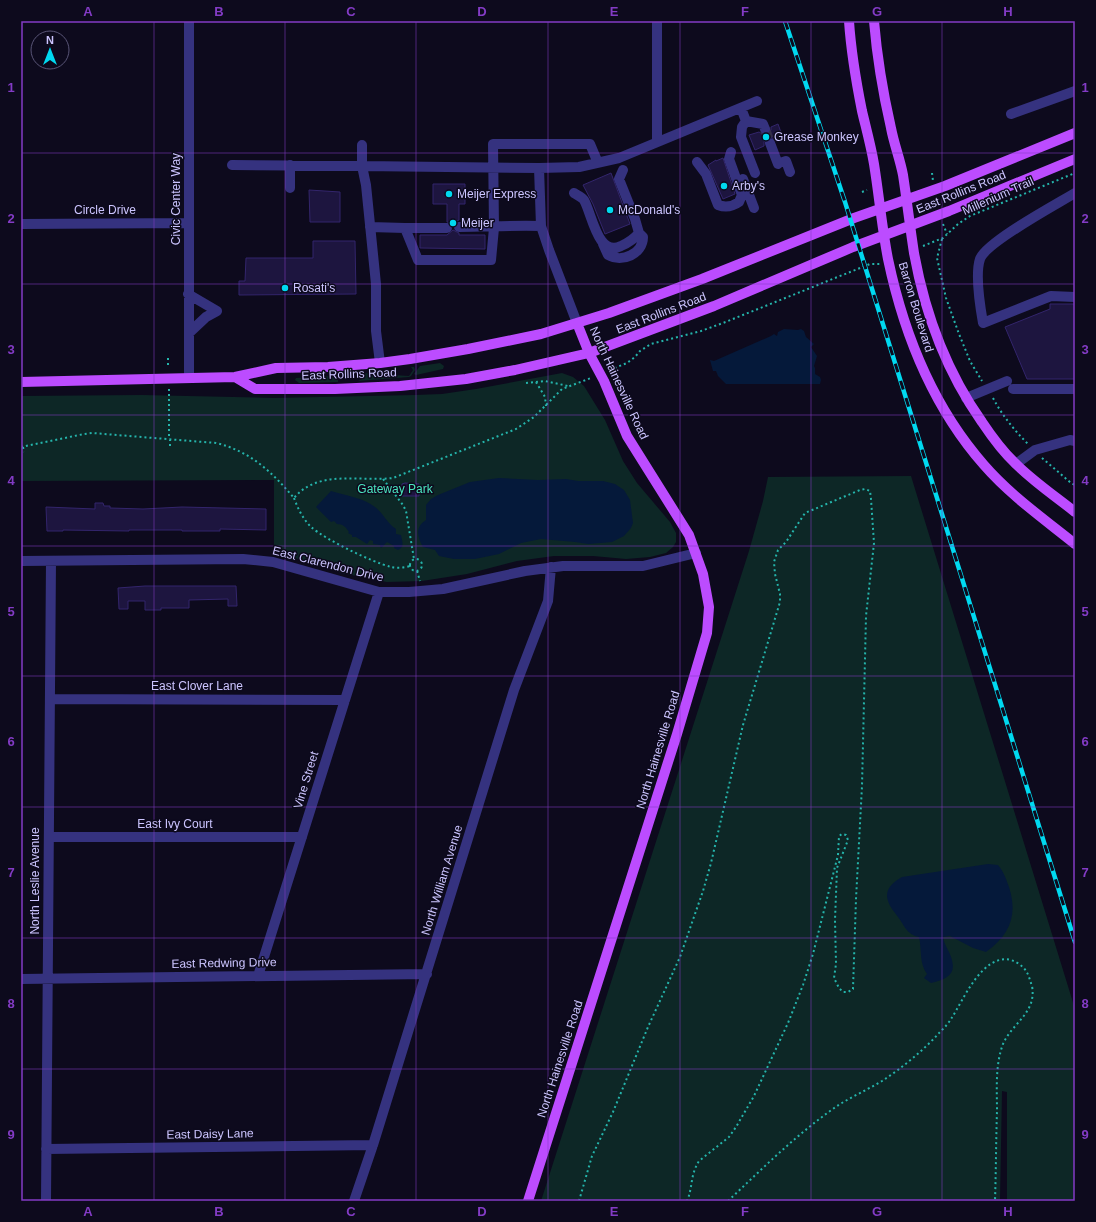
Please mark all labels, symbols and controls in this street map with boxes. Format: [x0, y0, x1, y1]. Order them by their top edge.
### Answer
text: A [83, 4, 93, 19]
text: B [214, 4, 224, 19]
text: C [346, 4, 356, 19]
text: D [477, 4, 487, 19]
text: E [610, 4, 619, 19]
text: F [741, 4, 749, 19]
text: G [872, 4, 882, 19]
text: H [1003, 4, 1013, 19]
north arrow [30, 30, 70, 70]
text: N [46, 34, 54, 46]
text: 1 [7, 80, 15, 95]
text: 1 [1081, 80, 1089, 95]
place label: Grease Monkey [774, 130, 859, 144]
marker: Grease Monkey [761, 132, 771, 142]
street label: Civic Center Way [169, 153, 183, 245]
street label: East Rollins Road [914, 168, 1008, 216]
street label: Millenium Trail [960, 174, 1036, 218]
place label: Arby's [732, 179, 765, 193]
marker: Arby's [719, 181, 729, 191]
place label: Meijer Express [457, 187, 536, 201]
marker: Meijer Express [444, 189, 454, 199]
street label: Circle Drive [74, 203, 136, 217]
place label: McDonald's [618, 203, 680, 217]
marker: McDonald's [605, 205, 615, 215]
text: 2 [7, 211, 15, 226]
text: 2 [1081, 211, 1089, 226]
place label: Meijer [461, 216, 494, 230]
marker: Meijer [448, 218, 458, 228]
street label: Barron Boulevard [896, 260, 936, 354]
place label: Rosati's [293, 281, 335, 295]
marker: Rosati's [280, 283, 290, 293]
street label: East Rollins Road [614, 289, 708, 337]
street label: North Hainesville Road [587, 324, 651, 442]
text: 3 [7, 342, 15, 357]
text: 3 [1081, 342, 1089, 357]
street label: East Rollins Road [301, 365, 397, 383]
text: 4 [7, 473, 15, 488]
text: 4 [1081, 473, 1089, 488]
park label: Gateway Park [357, 482, 434, 496]
street label: East Clarendon Drive [271, 543, 385, 585]
text: 5 [7, 604, 15, 619]
text: 5 [1081, 604, 1089, 619]
street label: East Clover Lane [151, 679, 243, 693]
street label: North Hainesville Road [633, 689, 683, 811]
text: 6 [7, 734, 15, 749]
text: 6 [1081, 734, 1089, 749]
street label: Vine Street [291, 749, 322, 810]
street label: East Ivy Court [137, 817, 213, 831]
street label: North William Avenue [419, 823, 466, 937]
street label: North Leslie Avenue [28, 827, 42, 935]
text: 7 [7, 865, 15, 880]
text: 7 [1081, 865, 1089, 880]
street label: East Redwing Drive [171, 955, 277, 971]
text: 8 [7, 996, 15, 1011]
text: 8 [1081, 996, 1089, 1011]
street label: North Hainesville Road [534, 998, 586, 1120]
street label: East Daisy Lane [166, 1126, 254, 1142]
text: 9 [7, 1127, 15, 1142]
text: 9 [1081, 1127, 1089, 1142]
text: A [83, 1204, 93, 1219]
text: B [214, 1204, 224, 1219]
text: C [346, 1204, 356, 1219]
text: D [477, 1204, 487, 1219]
text: E [610, 1204, 619, 1219]
text: F [741, 1204, 749, 1219]
text: G [872, 1204, 882, 1219]
text: H [1003, 1204, 1013, 1219]

